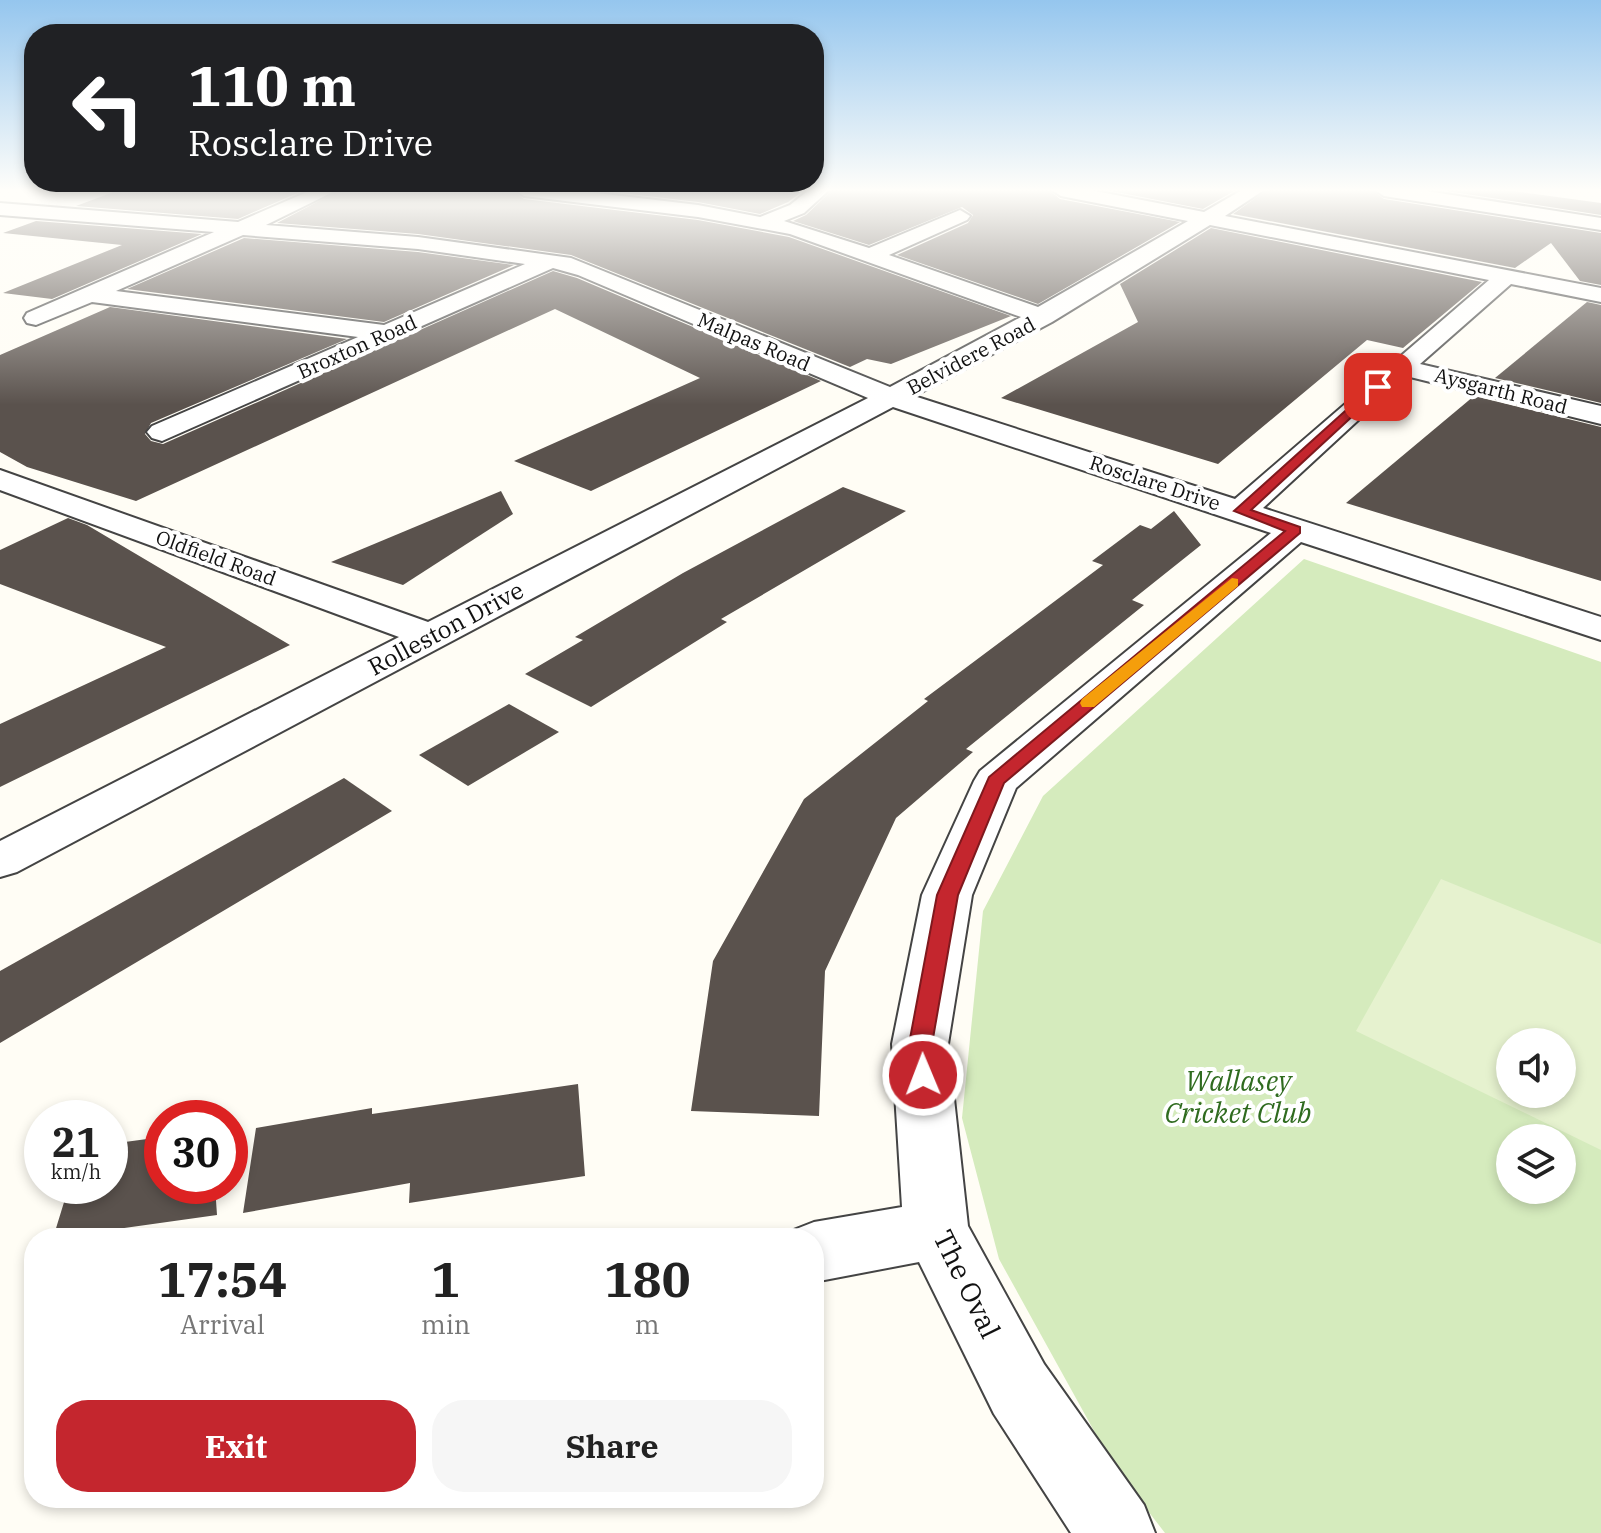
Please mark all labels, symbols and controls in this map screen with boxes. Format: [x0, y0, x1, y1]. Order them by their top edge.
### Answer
text: 110 m [188, 49, 356, 121]
icon: left [56, 56, 160, 160]
text: Rosclare Drive [188, 119, 433, 166]
street label: Malpas Road [694, 306, 815, 377]
street label: Broxton Road [293, 308, 421, 385]
street label: Belvidere Road [902, 310, 1040, 401]
pin [1344, 353, 1412, 421]
street label: Aysgarth Road [1432, 361, 1570, 420]
icon: arrive [1356, 365, 1400, 409]
street label: Rosclare Drive [1086, 449, 1224, 516]
street label: Oldfield Road [152, 523, 280, 592]
street label: Rolleston Drive [362, 574, 529, 683]
map controls [1496, 1028, 1576, 1204]
button: sound [1496, 1028, 1576, 1108]
position arrow [881, 1033, 965, 1117]
park label: Wallasey Cricket Club [1165, 1062, 1311, 1131]
speed limit sign: 30 [144, 1100, 248, 1204]
text: 21 [52, 1116, 100, 1168]
button: layers [1496, 1124, 1576, 1204]
text: km/h [51, 1158, 101, 1185]
street label: The Oval [925, 1224, 1009, 1344]
text: 17:54 [158, 1248, 287, 1310]
text: 1 [431, 1248, 460, 1310]
text: 180 [604, 1248, 690, 1310]
text: Arrival [180, 1307, 265, 1341]
text: min [421, 1307, 470, 1341]
text: m [635, 1307, 660, 1341]
button: Exit [56, 1400, 416, 1492]
button: Share [432, 1400, 792, 1492]

